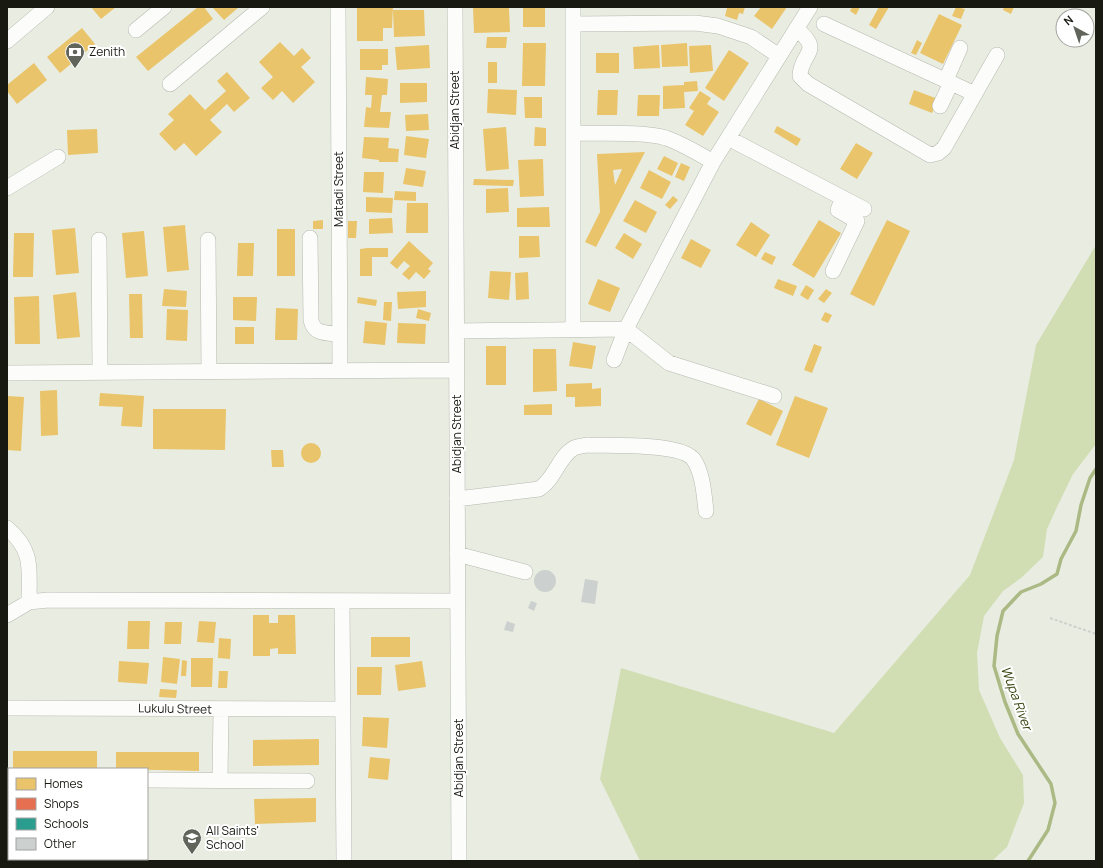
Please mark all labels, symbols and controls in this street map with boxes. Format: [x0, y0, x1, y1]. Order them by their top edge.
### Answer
north arrow [1055, 8, 1095, 48]
text: N [1060, 12, 1076, 28]
bank icon: Zenith [64, 41, 86, 69]
place label: Zenith [89, 43, 125, 60]
street label: Abidjan Street [446, 70, 463, 150]
street label: Matadi Street [330, 151, 347, 227]
street label: Abidjan Street [448, 394, 465, 474]
water label: Wupa River [997, 664, 1038, 735]
street label: Lukulu Street [138, 699, 212, 718]
street label: Abidjan Street [450, 718, 467, 798]
legend [8, 768, 148, 860]
text: Homes [44, 775, 83, 792]
text: Shops [44, 795, 79, 812]
text: Schools [44, 815, 88, 832]
place label: All Saints' School [206, 822, 259, 853]
school or university icon: All Saints' School [181, 827, 203, 855]
text: Other [44, 835, 77, 852]

